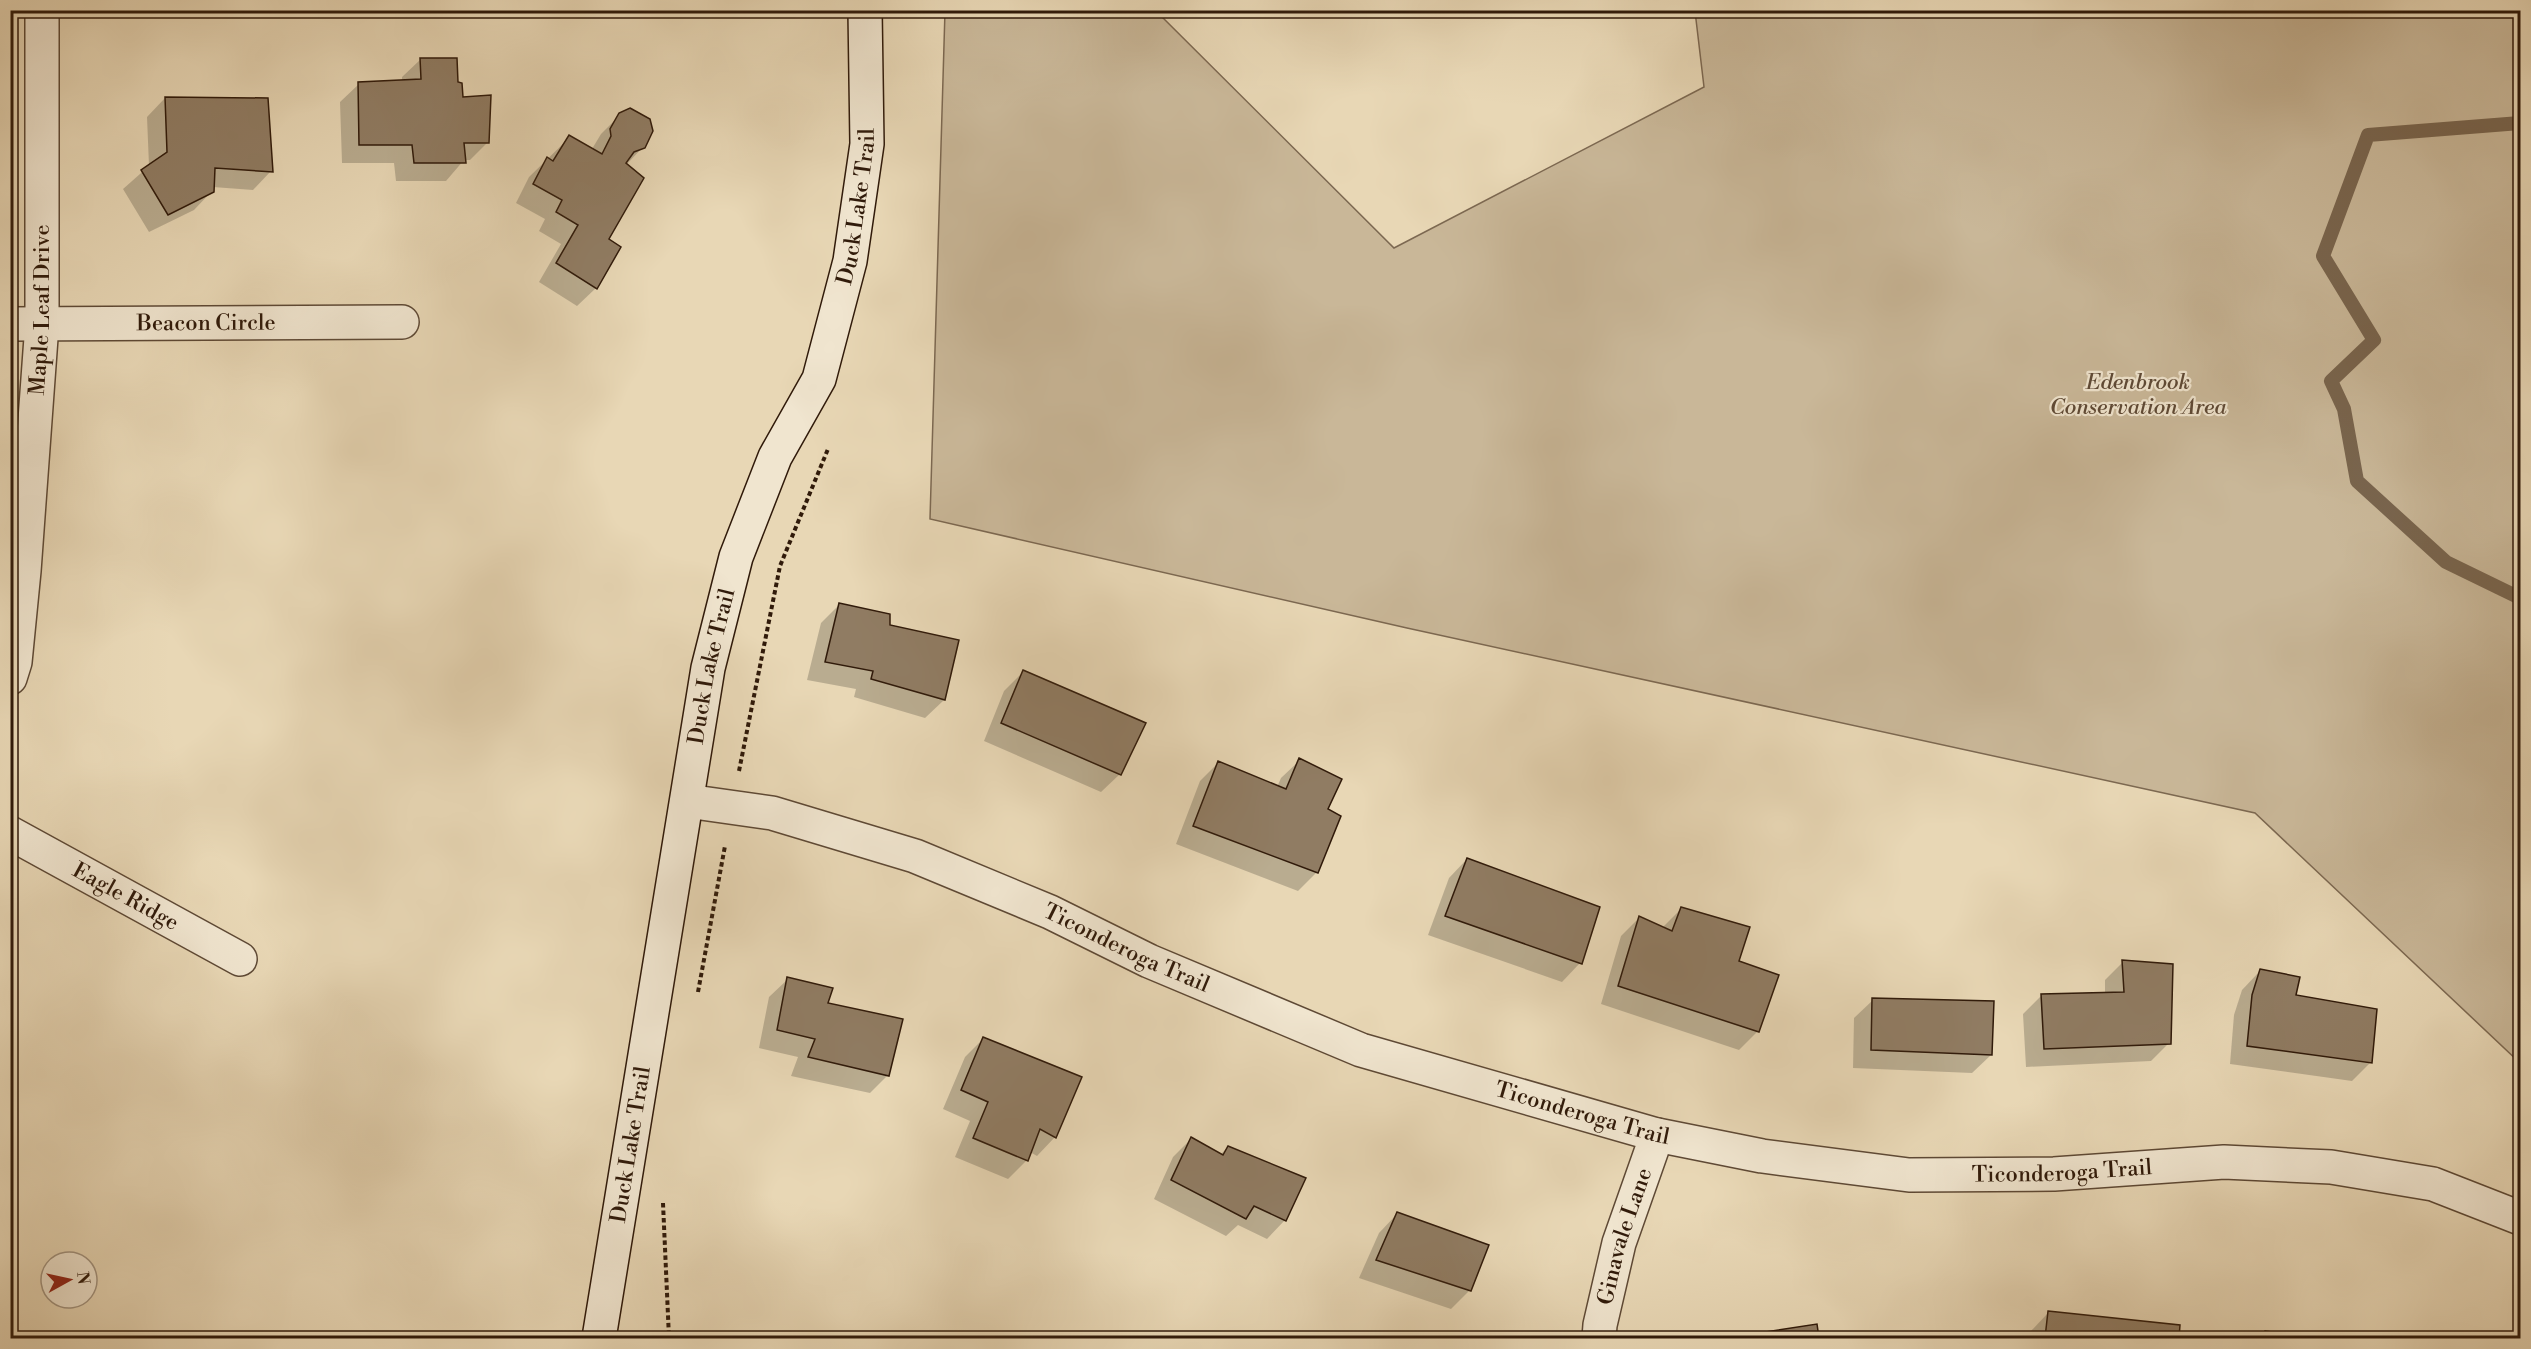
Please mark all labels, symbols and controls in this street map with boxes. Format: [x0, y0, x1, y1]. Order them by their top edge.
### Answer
street label: Duck Lake Trail [831, 128, 881, 288]
street label: Maple Leaf Drive [23, 224, 56, 396]
street label: Beacon Circle [135, 309, 276, 337]
park label: Edenbrook Conservation Area [2050, 369, 2227, 421]
street label: Duck Lake Trail [682, 585, 741, 746]
street label: Eagle Ridge [68, 856, 184, 936]
street label: Ticonderoga Trail [1039, 897, 1214, 999]
street label: Duck Lake Trail [604, 1064, 657, 1225]
street label: Ticonderoga Trail [1492, 1076, 1672, 1151]
street label: Ticonderoga Trail [1972, 1154, 2153, 1188]
street label: Ginavale Lane [1592, 1164, 1658, 1308]
north arrow [39, 1250, 99, 1310]
text: N [72, 1270, 94, 1286]

